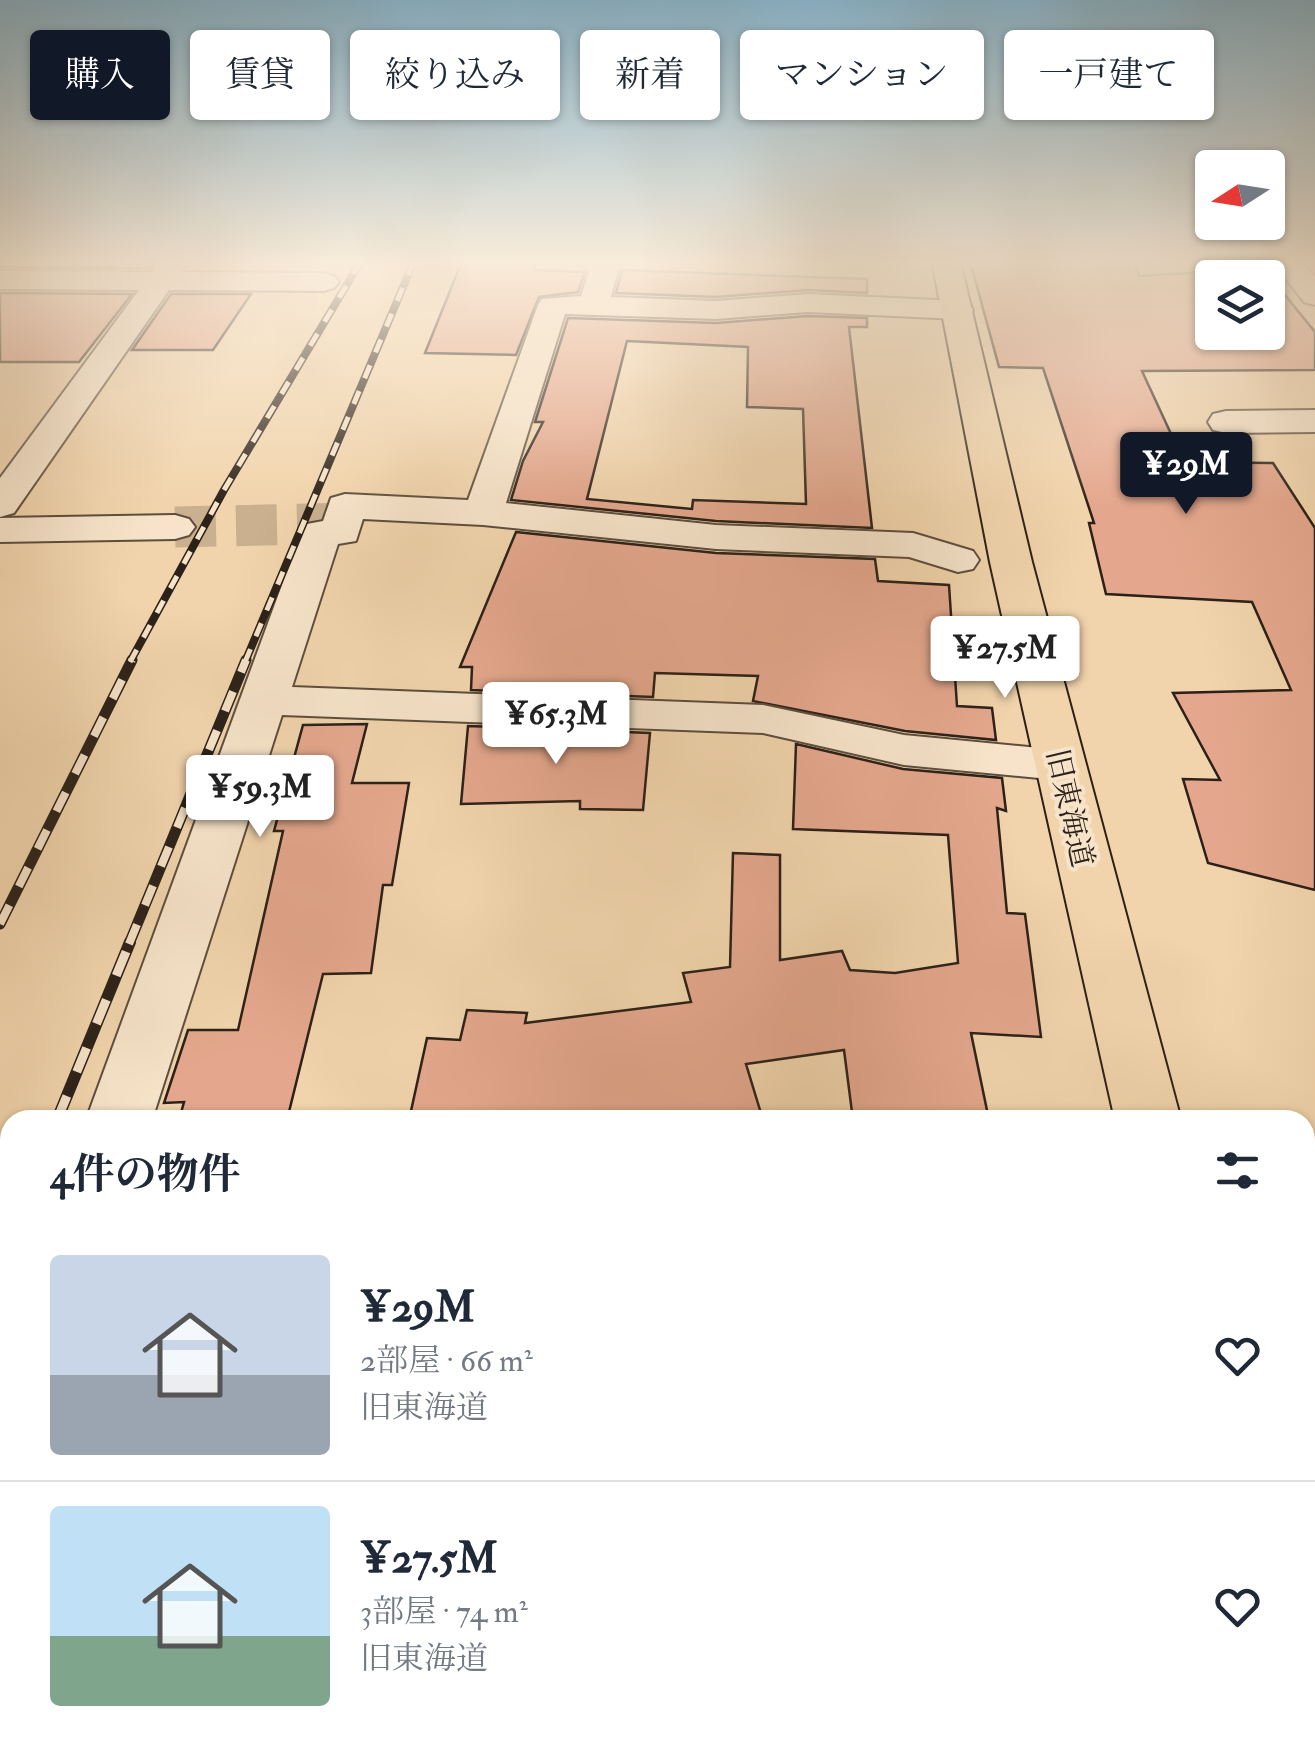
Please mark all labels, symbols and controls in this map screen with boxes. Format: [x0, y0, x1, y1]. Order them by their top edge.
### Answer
chip: 購入 [30, 30, 170, 120]
chip: 賃貸 [190, 30, 330, 120]
chip: 絞り込み [350, 30, 560, 120]
chip: 新着 [580, 30, 720, 120]
chip: マンション [740, 30, 984, 120]
chip: 一戸建て [1004, 30, 1214, 120]
north arrow [1195, 150, 1285, 240]
map controls [1195, 150, 1285, 350]
button: layers [1195, 260, 1285, 350]
pin: ¥29M [1127, 432, 1245, 517]
text: ¥29M [1142, 444, 1230, 484]
pin: ¥27.5M [924, 616, 1086, 701]
text: ¥27.5M [953, 628, 1057, 668]
pin: ¥65.3M [475, 682, 637, 767]
text: ¥65.3M [504, 694, 608, 734]
street label: 旧東海道 [1038, 745, 1101, 871]
pin: ¥59.3M [179, 755, 341, 840]
text: ¥59.3M [208, 767, 312, 807]
icon: filters [1210, 1143, 1265, 1198]
text: 4件の物件 [50, 1149, 241, 1201]
text: ¥29M [360, 1282, 475, 1334]
icon: home [130, 1295, 250, 1415]
icon: heart [1210, 1328, 1265, 1383]
text: 2部屋 · 66 m² [360, 1341, 533, 1381]
text: 旧東海道 [360, 1388, 488, 1428]
text: ¥27.5M [360, 1533, 498, 1585]
icon: home [130, 1546, 250, 1666]
icon: heart [1210, 1579, 1265, 1634]
text: 3部屋 · 74 m² [360, 1592, 528, 1632]
text: 旧東海道 [360, 1639, 488, 1679]

